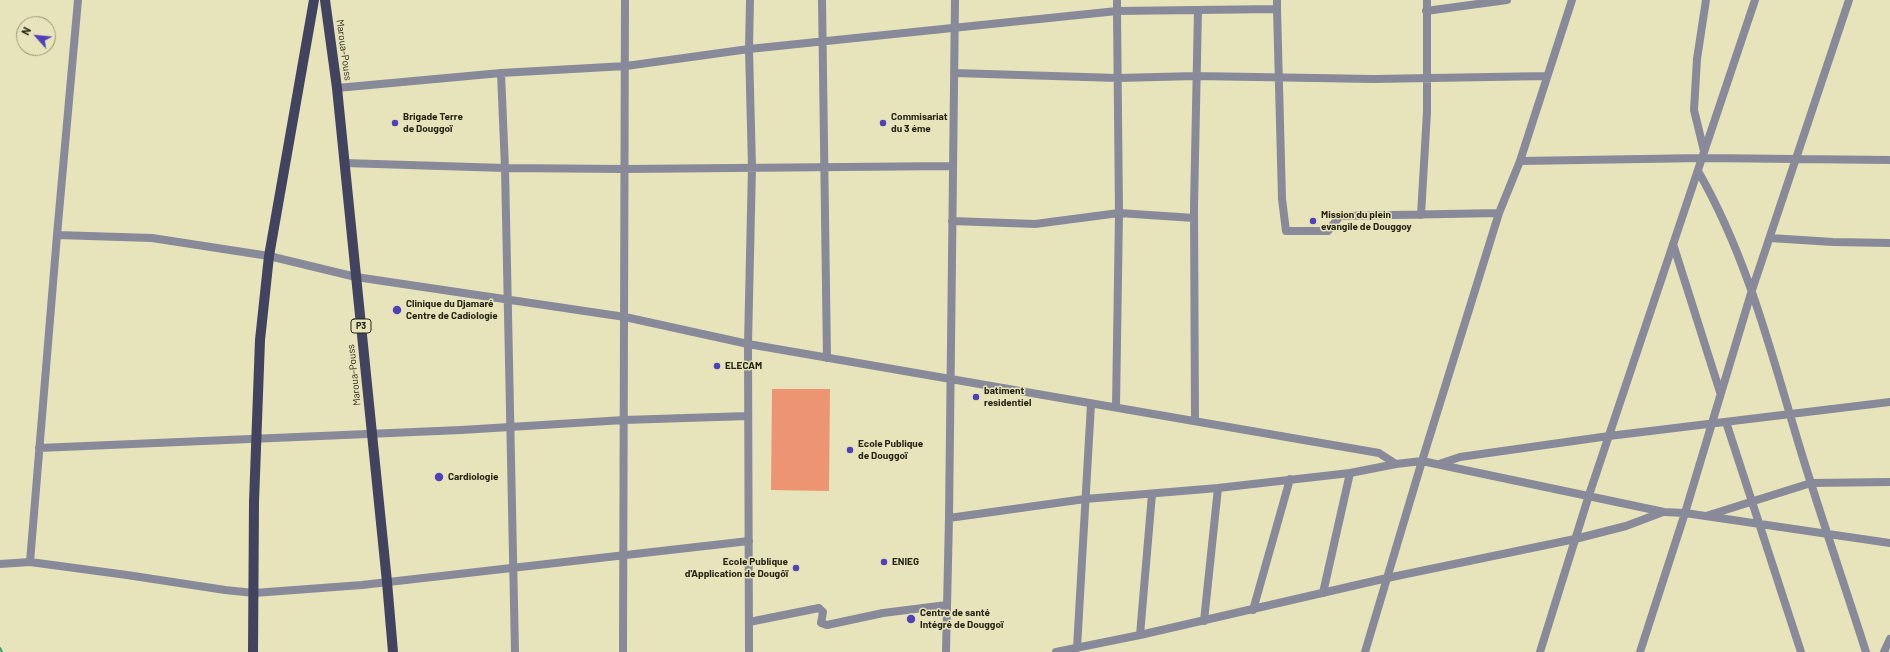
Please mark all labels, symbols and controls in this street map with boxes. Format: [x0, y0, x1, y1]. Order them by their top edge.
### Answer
north arrow [16, 16, 56, 56]
street label: Maroua-Pouss [334, 19, 354, 81]
text: N [18, 25, 33, 37]
place label: Brigade Terre de Douggoï [403, 111, 463, 134]
place label: Commisariat du 3 éme [891, 111, 948, 134]
marker: Brigade Terre de Douggoï [390, 118, 400, 128]
marker: Commisariat du 3 éme [878, 118, 888, 128]
place label: Mission du plein evangile de Douggoy [1321, 209, 1412, 232]
marker: Mission du plein evangile de Douggoy [1308, 216, 1318, 226]
place label: Clinique du Djamaré Centre de Cadiologie [406, 298, 498, 322]
marker: Clinique du Djamaré Centre de Cadiologie [391, 304, 403, 316]
road number: P3 [351, 319, 371, 333]
street label: Maroua-Pouss [345, 344, 363, 406]
place label: ELECAM [725, 360, 762, 372]
marker: ELECAM [712, 361, 722, 371]
place label: batiment residentiel [984, 385, 1031, 408]
marker: batiment residentiel [971, 392, 981, 402]
place label: Ecole Publique de Douggoï [858, 438, 923, 462]
marker: Ecole Publique de Douggoï [845, 445, 855, 455]
marker: Cardiologie [433, 471, 445, 483]
place label: Cardiologie [448, 471, 498, 483]
place label: Ecole Publique d'Application de Dougôï [685, 556, 788, 580]
place label: ENIEG [892, 556, 919, 568]
marker: ENIEG [879, 557, 889, 567]
marker: Ecole Publique d'Application de Dougôï [791, 563, 801, 573]
place label: Centre de santé Intégré de Douggoï [920, 607, 1003, 630]
marker: Centre de santé Intégré de Douggoï [905, 613, 917, 625]

